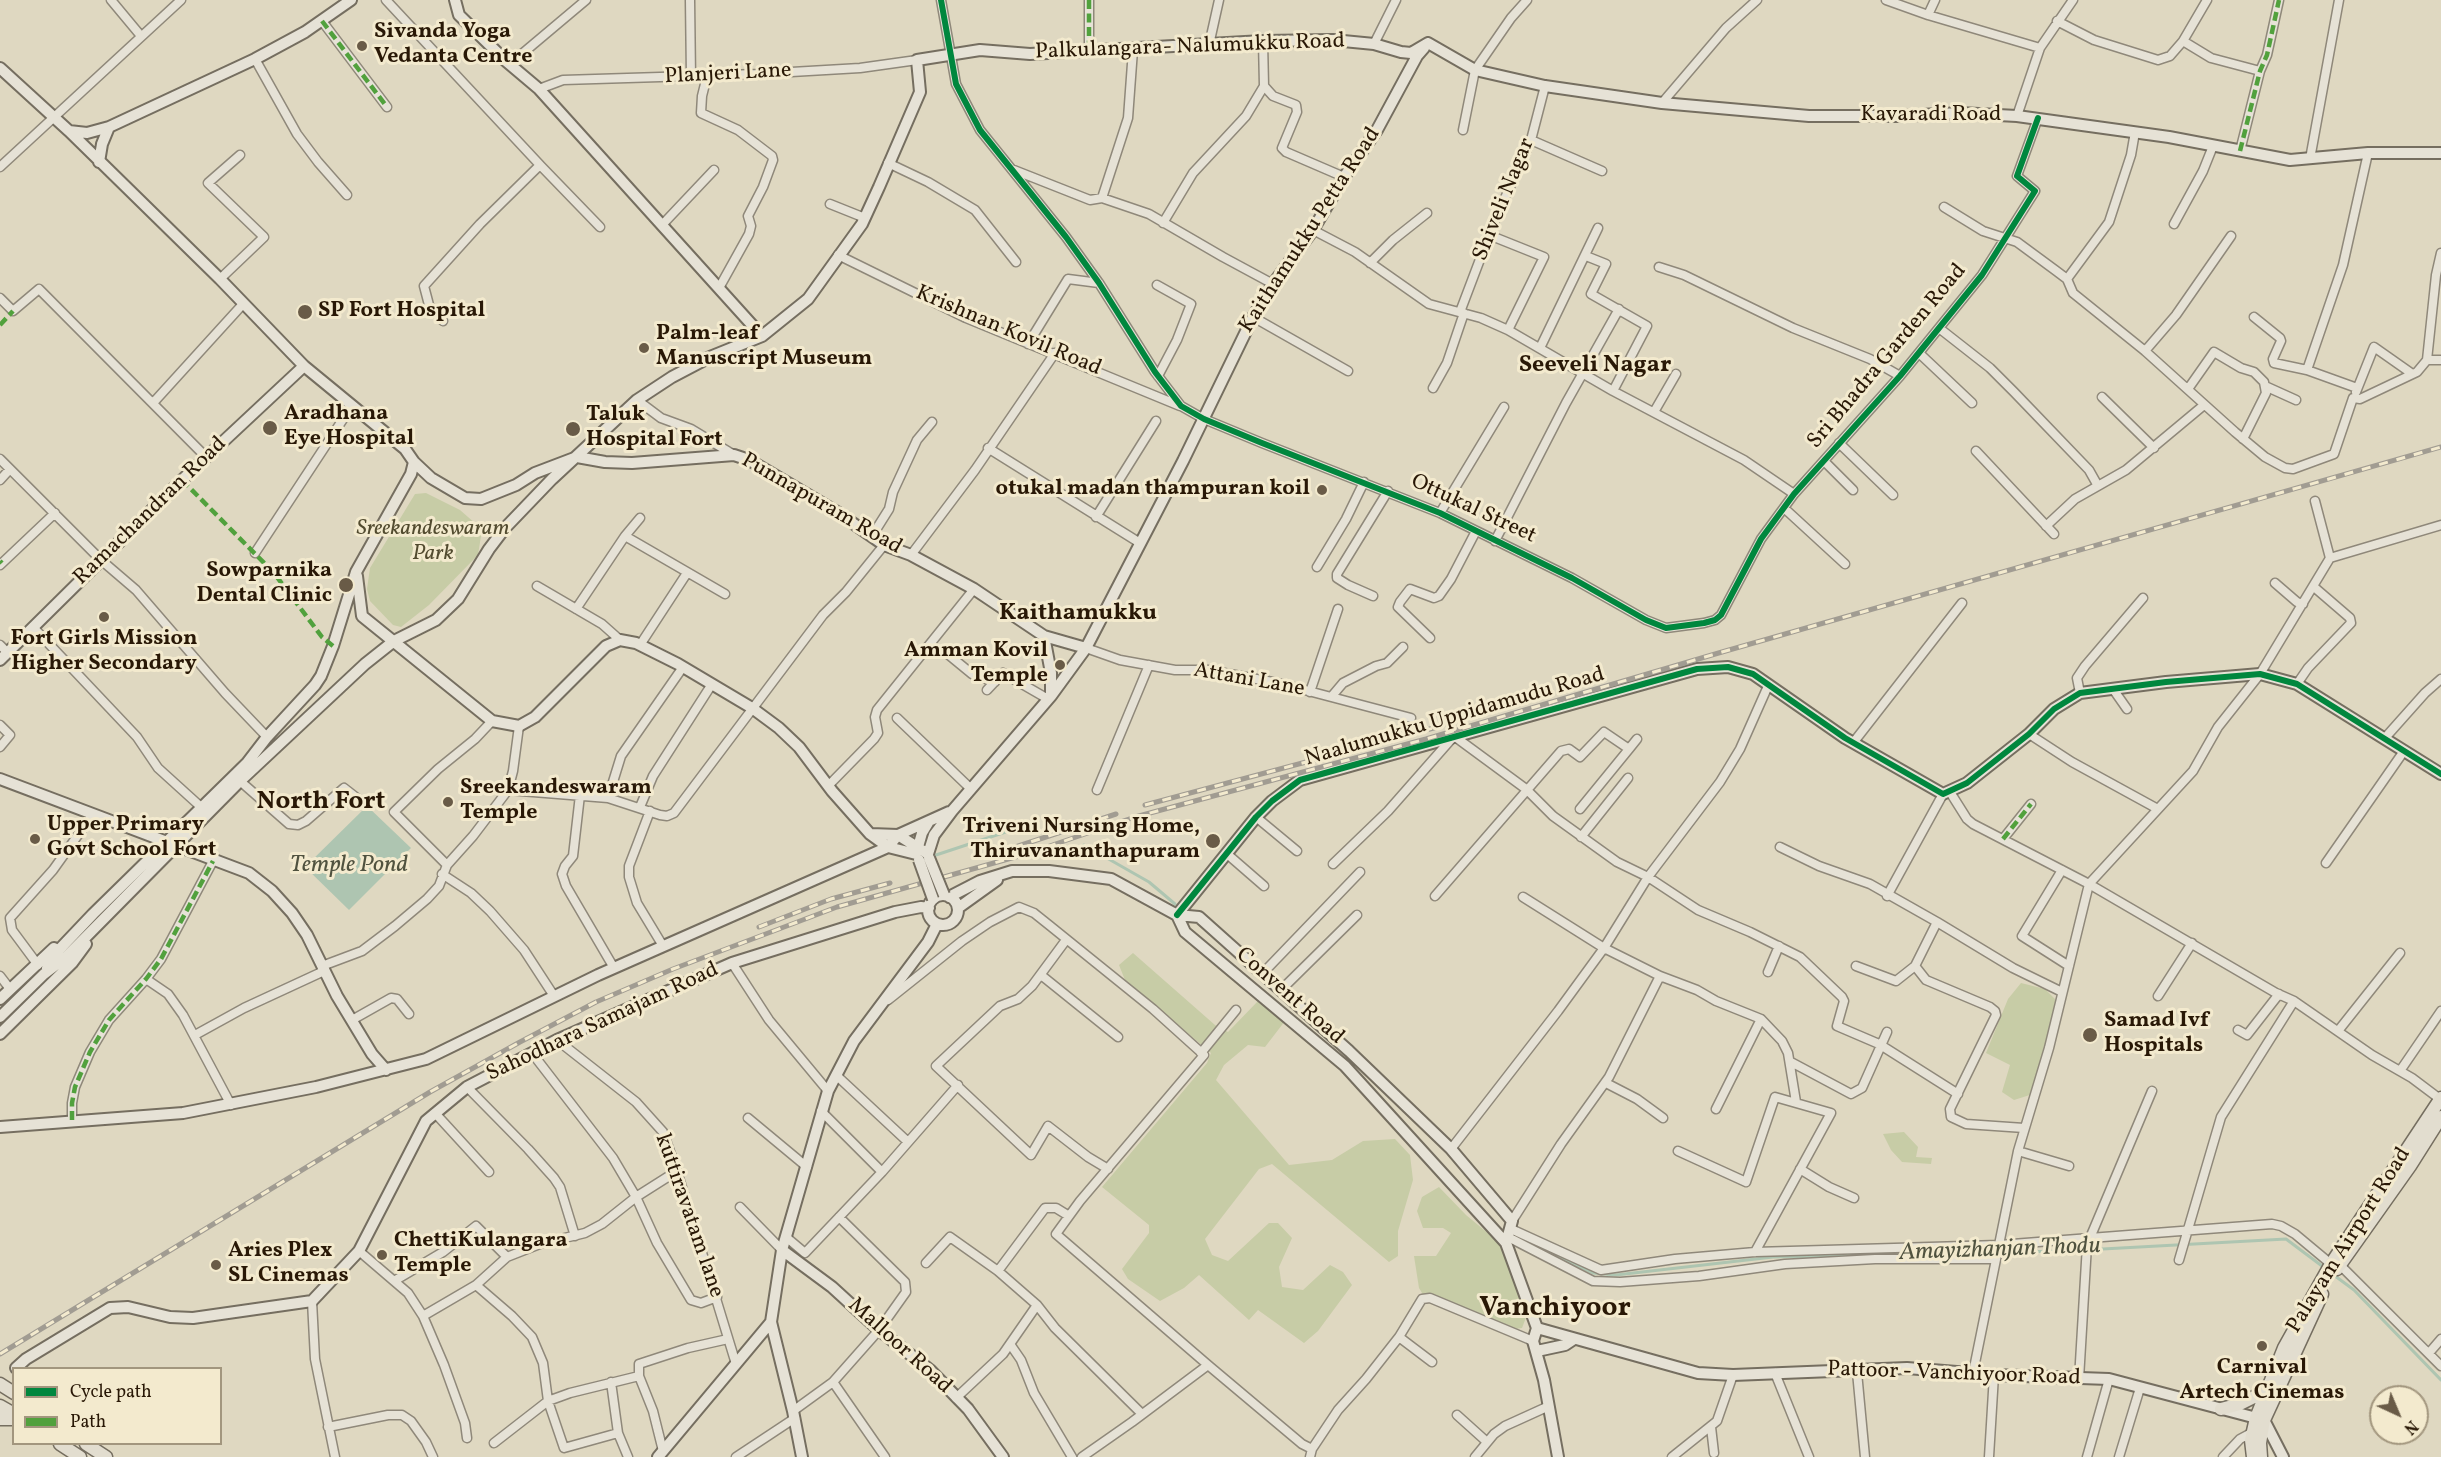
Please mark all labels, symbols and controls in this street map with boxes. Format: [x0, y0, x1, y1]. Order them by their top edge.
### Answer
place label: Sivanda Yoga Vedanta Centre [374, 20, 532, 72]
street label: Palkulangara- Nalumukku Road [1035, 29, 1345, 67]
marker: Sivanda Yoga Vedanta Centre [355, 39, 369, 53]
street label: Planjeri Lane [664, 58, 792, 92]
street label: Kavaradi Road [1860, 103, 2002, 129]
street label: Kaithamukku Petta Road [1235, 123, 1387, 339]
street label: Shiveli Nagar [1468, 135, 1542, 265]
street label: Sri Bhadra Garden Road [1803, 259, 1973, 455]
street label: Krishnan Kovil Road [911, 281, 1105, 383]
place label: SP Fort Hospital [318, 299, 485, 325]
marker: SP Fort Hospital [296, 303, 314, 321]
place label: Palm-leaf Manuscript Museum [656, 322, 872, 374]
marker: Palm-leaf Manuscript Museum [637, 341, 651, 355]
district label: Seeveli Nagar [1519, 353, 1671, 381]
place label: Aradhana Eye Hospital [284, 402, 414, 454]
place label: Taluk Hospital Fort [586, 403, 722, 454]
marker: Aradhana Eye Hospital [261, 419, 279, 437]
marker: Taluk Hospital Fort [564, 420, 582, 438]
street label: Ramachandran Road [69, 432, 233, 592]
street label: Punnapuram Road [736, 448, 906, 562]
street label: Ottukal Street [1406, 469, 1540, 551]
place label: otukal madan thampuran koil [996, 477, 1310, 503]
marker: otukal madan thampuran koil [1315, 483, 1329, 497]
park label: Sreekandeswaram Park [357, 517, 509, 568]
place label: Sowparnika Dental Clinic [197, 559, 332, 610]
marker: Sowparnika Dental Clinic [337, 576, 355, 594]
district label: Kaithamukku [999, 601, 1157, 629]
marker: Fort Girls Mission Higher Secondary [97, 610, 111, 624]
place label: Fort Girls Mission Higher Secondary [11, 627, 197, 678]
place label: Amman Kovil Temple [904, 639, 1048, 690]
marker: Amman Kovil Temple [1053, 658, 1067, 672]
street label: Attani Lane [1191, 658, 1307, 704]
street label: Naalumukku Uppidamudu Road [1302, 662, 1608, 774]
place label: Sreekandeswaram Temple [460, 776, 652, 828]
district label: North Fort [257, 787, 385, 819]
marker: Sreekandeswaram Temple [441, 795, 455, 809]
place label: Upper Primary Govt School Fort [47, 813, 216, 864]
place label: Triveni Nursing Home, Thiruvananthapuram [962, 815, 1200, 866]
marker: Upper Primary Govt School Fort [28, 832, 42, 846]
marker: Triveni Nursing Home, Thiruvananthapuram [1204, 832, 1222, 850]
water label: Temple Pond [290, 853, 408, 881]
street label: Convent Road [1229, 943, 1349, 1051]
street label: Sahodhara Samajam Road [483, 958, 723, 1088]
place label: Samad Ivf Hospitals [2104, 1009, 2209, 1060]
marker: Samad Ivf Hospitals [2081, 1026, 2099, 1044]
street label: kuttiravatam lane [648, 1131, 728, 1301]
street label: Palayam Airport Road [2282, 1143, 2418, 1339]
place label: ChettiKulangara Temple [394, 1229, 567, 1280]
water label: Amayizhanjan Thodu [1899, 1233, 2101, 1269]
place label: Aries Plex SL Cinemas [228, 1239, 349, 1290]
marker: ChettiKulangara Temple [375, 1248, 389, 1262]
marker: Aries Plex SL Cinemas [209, 1258, 223, 1272]
street label: Malloor Road [841, 1293, 957, 1401]
district label: Vanchiyoor [1479, 1293, 1631, 1327]
marker: Carnival Artech Cinemas [2255, 1339, 2269, 1353]
place label: Carnival Artech Cinemas [2180, 1356, 2344, 1408]
street label: Pattoor - Vanchiyoor Road [1827, 1357, 2081, 1393]
legend [12, 1367, 222, 1445]
text: Cycle path [70, 1380, 152, 1405]
north arrow [2369, 1385, 2429, 1445]
text: Path [70, 1410, 106, 1435]
text: N [2398, 1415, 2422, 1438]

